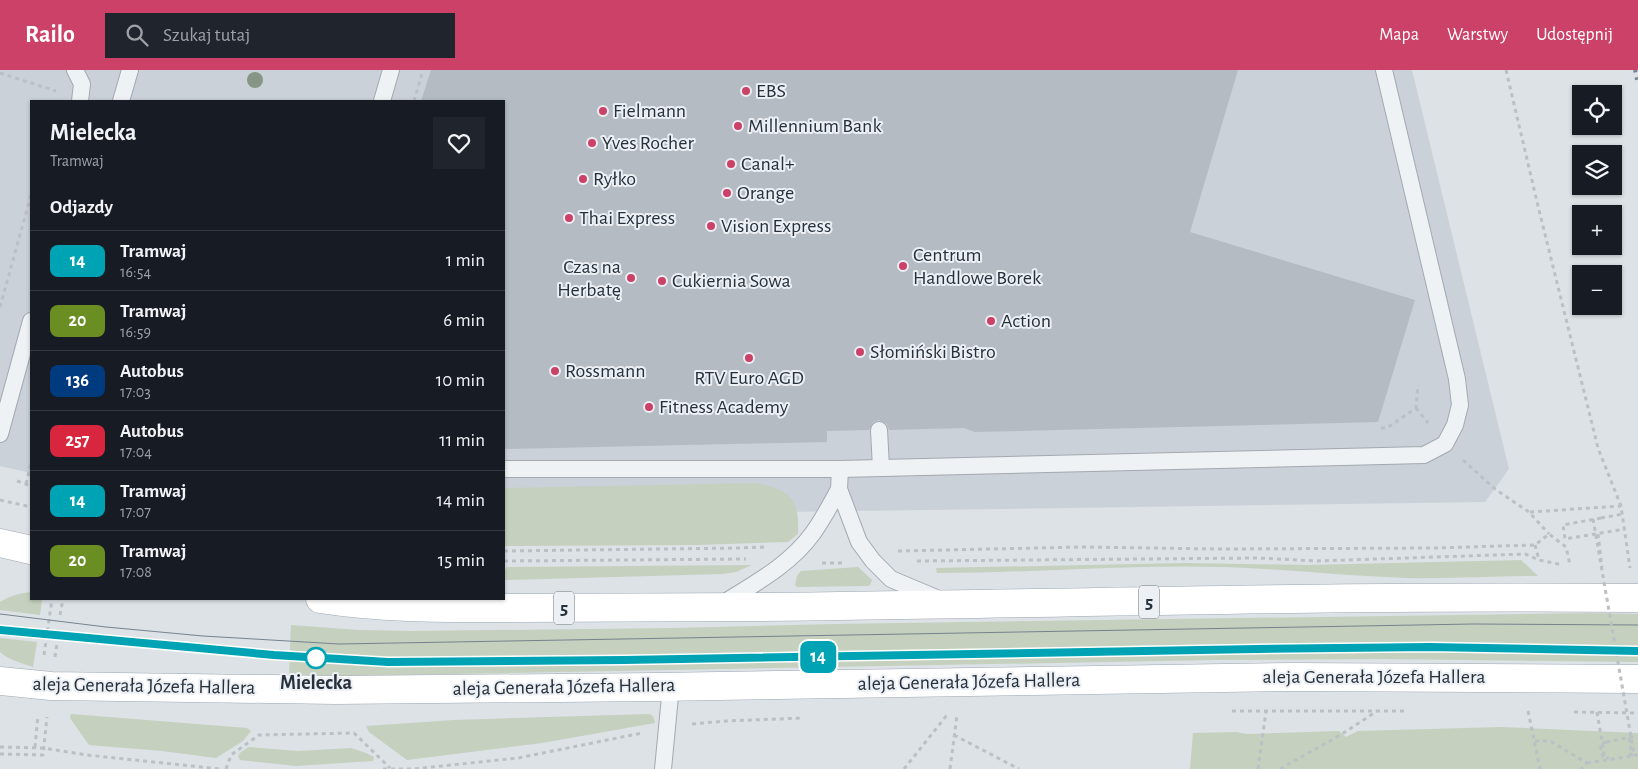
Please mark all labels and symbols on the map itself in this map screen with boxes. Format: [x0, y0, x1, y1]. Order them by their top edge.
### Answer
place label: EBS [756, 81, 786, 101]
marker: EBS [740, 85, 752, 97]
place label: Fielmann [613, 101, 686, 121]
marker: Fielmann [597, 105, 609, 117]
place label: Millennium Bank [748, 116, 882, 136]
marker: Millennium Bank [732, 120, 744, 132]
place label: Yves Rocher [602, 133, 694, 153]
marker: Yves Rocher [586, 137, 598, 149]
place label: Canal+ [741, 154, 795, 174]
marker: Canal+ [725, 158, 737, 170]
place label: Ryłko [593, 169, 636, 189]
marker: Ryłko [577, 173, 589, 185]
place label: Orange [737, 183, 794, 203]
marker: Orange [721, 187, 733, 199]
place label: Thai Express [579, 208, 675, 228]
marker: Thai Express [563, 212, 575, 224]
place label: Vision Express [721, 216, 831, 236]
marker: Vision Express [705, 220, 717, 232]
place label: Centrum Handlowe Borek [913, 245, 1041, 288]
place label: Czas na Herbatę [557, 257, 621, 300]
marker: Centrum Handlowe Borek [897, 260, 909, 272]
place label: Cukiernia Sowa [672, 271, 791, 291]
marker: Czas na Herbatę [625, 272, 637, 284]
marker: Cukiernia Sowa [656, 275, 668, 287]
place label: Action [1001, 311, 1051, 331]
marker: Action [985, 315, 997, 327]
place label: Słomiński Bistro [870, 342, 996, 362]
marker: Słomiński Bistro [854, 346, 866, 358]
marker: RTV Euro AGD [743, 352, 755, 364]
place label: Rossmann [565, 361, 645, 381]
marker: Rossmann [549, 365, 561, 377]
place label: RTV Euro AGD [694, 368, 804, 388]
place label: Fitness Academy [659, 397, 789, 417]
marker: Fitness Academy [643, 401, 655, 413]
road number: 5 [1139, 586, 1159, 618]
road number: 5 [554, 592, 574, 624]
line badge: 14 [796, 641, 840, 673]
marker: Mielecka [305, 647, 327, 669]
street label: aleja Generała Józefa Hallera [1263, 667, 1485, 687]
street label: aleja Generała Józefa Hallera [857, 670, 1081, 694]
place label: Mielecka [280, 673, 352, 693]
street label: aleja Generała Józefa Hallera [32, 674, 256, 698]
street label: aleja Generała Józefa Hallera [452, 675, 676, 699]

